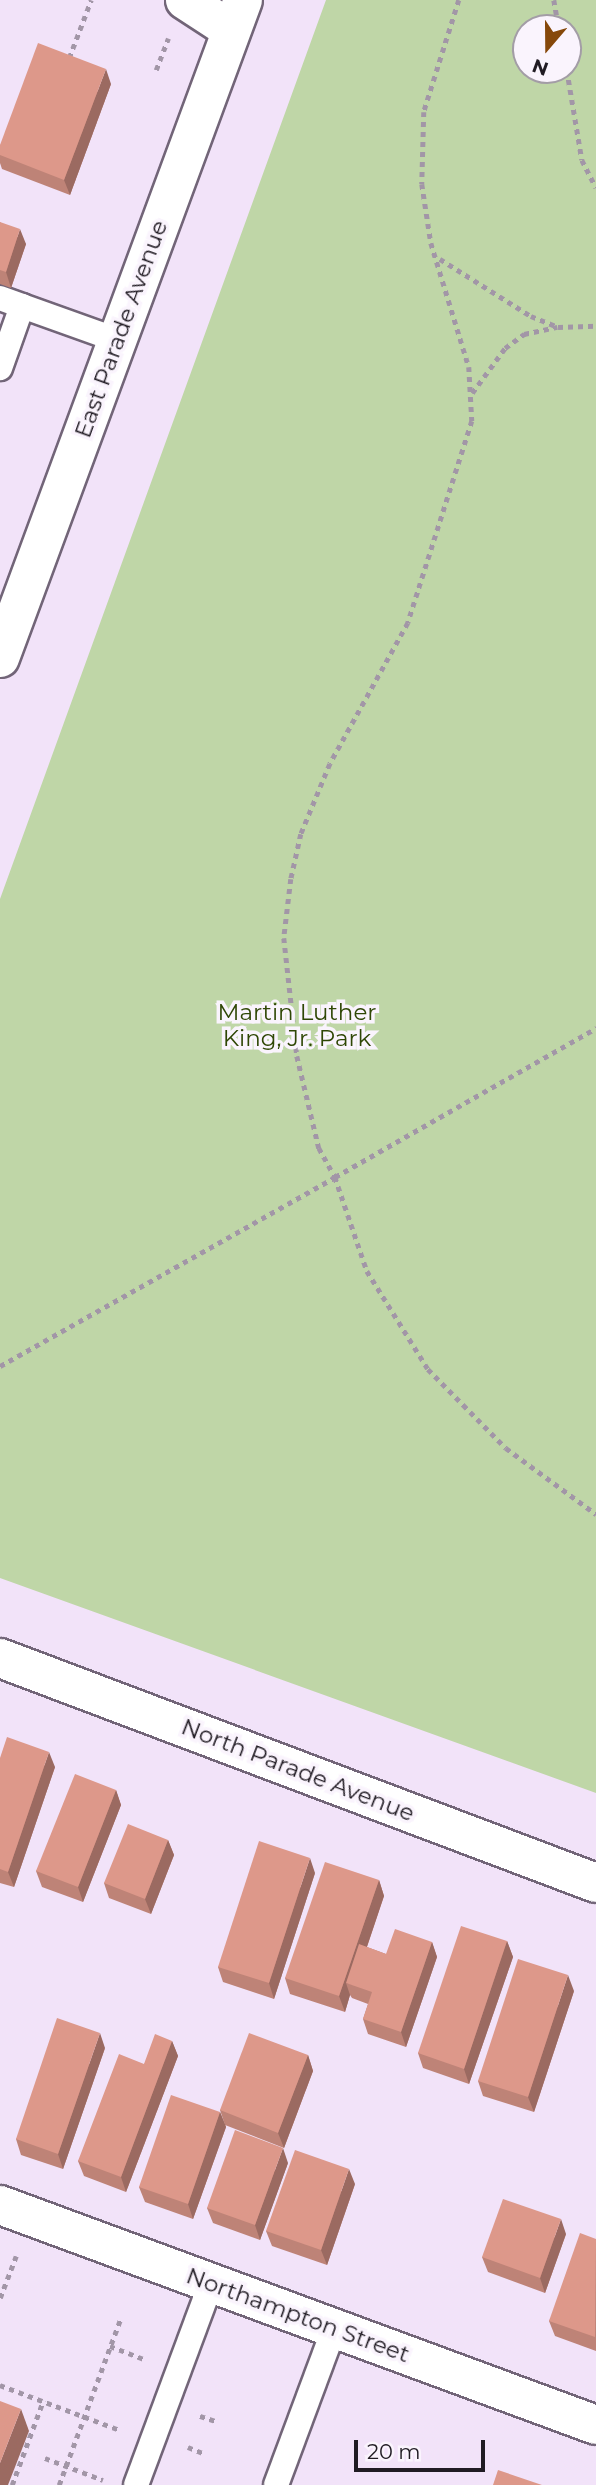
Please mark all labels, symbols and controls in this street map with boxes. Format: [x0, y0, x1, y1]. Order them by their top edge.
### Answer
north arrow [512, 14, 582, 84]
text: N [529, 54, 551, 81]
street label: East Parade Avenue [69, 217, 173, 441]
park label: Martin Luther King, Jr. Park [217, 998, 377, 1052]
street label: North Parade Avenue [178, 1713, 418, 1827]
street label: Northampton Street [183, 2262, 413, 2368]
scale bar [358, 2426, 489, 2470]
text: 20 m [367, 2439, 421, 2464]

